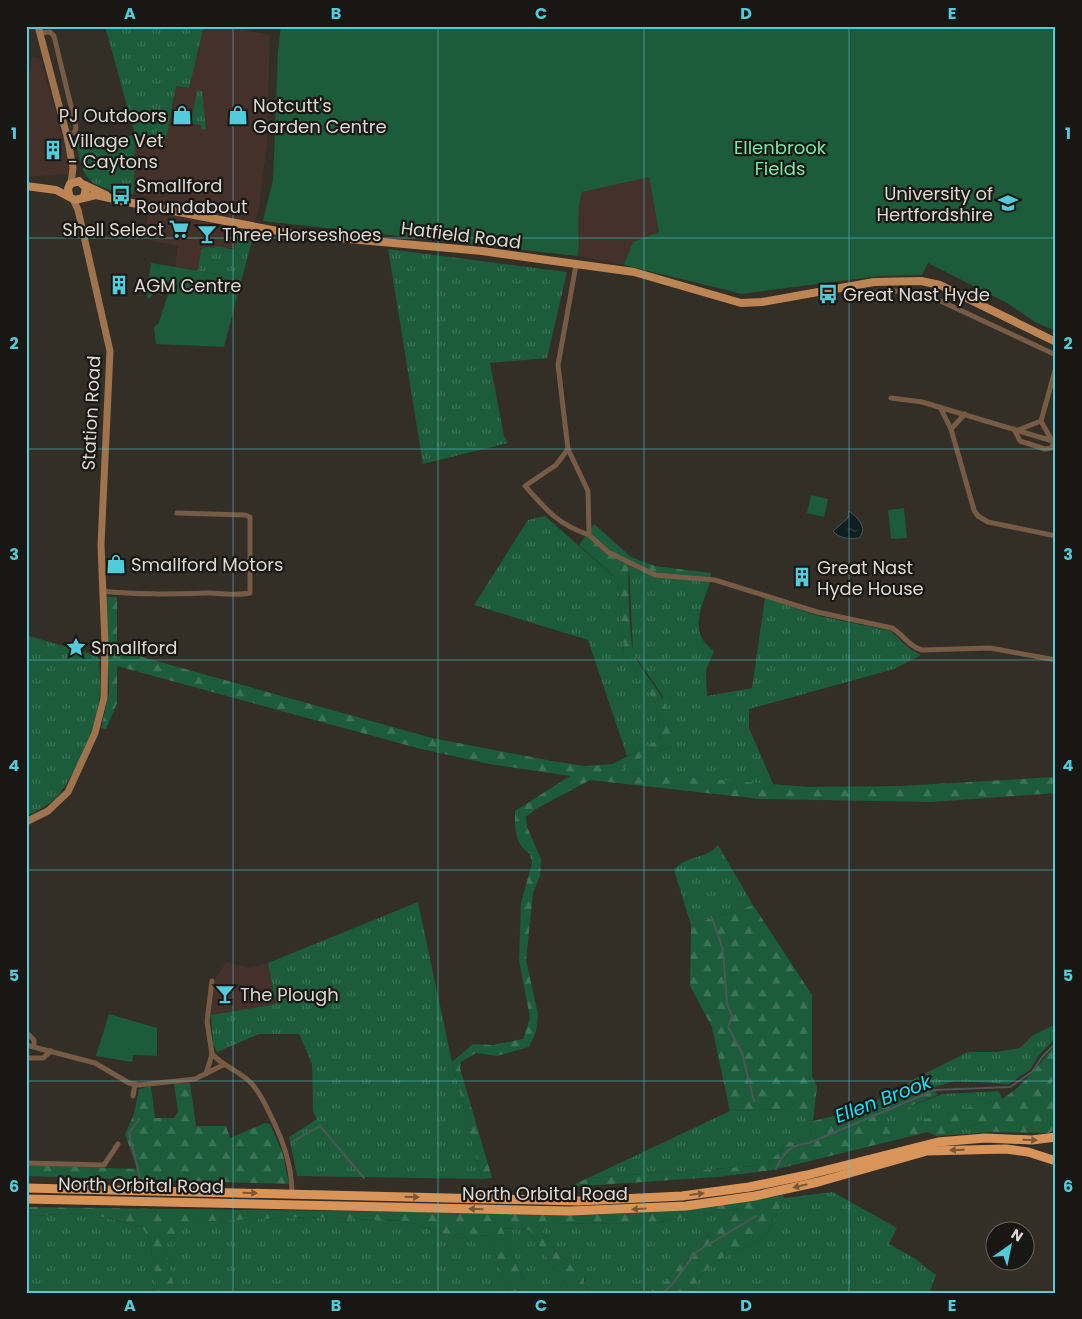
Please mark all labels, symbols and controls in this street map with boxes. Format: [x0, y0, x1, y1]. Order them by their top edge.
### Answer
text: A [124, 2, 136, 25]
text: B [331, 2, 341, 25]
text: C [535, 2, 547, 25]
text: D [740, 2, 752, 25]
text: E [948, 2, 956, 25]
place label: Notcutt's Garden Centre [253, 93, 387, 139]
place label: PJ Outdoors [59, 103, 167, 128]
shop icon: PJ Outdoors [171, 104, 193, 126]
shop icon: Notcutt's Garden Centre [227, 104, 249, 126]
text: 1 [11, 122, 17, 145]
text: 1 [1065, 122, 1071, 145]
place label: Village Vet - Caytons [68, 128, 164, 174]
park label: Ellenbrook Fields [734, 135, 827, 181]
building icon: Village Vet - Caytons [42, 139, 64, 161]
place label: Smallford Roundabout [136, 173, 248, 219]
place label: University of Hertfordshire [877, 181, 993, 227]
bus stop icon: Smallford Roundabout [110, 184, 132, 206]
school or university icon: University of Hertfordshire [997, 192, 1019, 214]
street label: Hatfield Road [399, 215, 523, 255]
place label: Shell Select [62, 217, 164, 242]
supermarket icon: Shell Select [168, 218, 190, 240]
place label: Three Horseshoes [222, 222, 381, 247]
bar icon: Three Horseshoes [196, 223, 218, 245]
place label: AGM Centre [134, 273, 241, 298]
building icon: AGM Centre [108, 274, 130, 296]
place label: Great Nast Hyde [843, 282, 990, 307]
bus stop icon: Great Nast Hyde [817, 283, 839, 305]
text: 2 [9, 332, 19, 355]
text: 2 [1063, 332, 1073, 355]
street label: Station Road [76, 355, 106, 471]
text: 3 [9, 543, 19, 566]
text: 3 [1063, 543, 1073, 566]
place label: Smallford Motors [131, 552, 283, 577]
shop icon: Smallford Motors [105, 553, 127, 575]
place label: Great Nast Hyde House [817, 555, 924, 601]
building icon: Great Nast Hyde House [791, 566, 813, 588]
place label: Smallford [91, 635, 177, 660]
place icon: Smallford [65, 636, 87, 658]
text: 4 [9, 754, 20, 777]
text: 4 [1063, 754, 1074, 777]
text: 5 [9, 964, 19, 987]
text: 5 [1063, 964, 1073, 987]
place label: The Plough [240, 982, 339, 1007]
bar icon: The Plough [214, 983, 236, 1005]
water label: Ellen Brook [831, 1068, 936, 1130]
one-way arrow [1022, 1136, 1038, 1144]
one-way arrow [949, 1146, 965, 1154]
street label: North Orbital Road [58, 1171, 224, 1199]
text: 6 [9, 1175, 19, 1198]
text: 6 [1063, 1175, 1073, 1198]
street label: North Orbital Road [462, 1181, 628, 1206]
one-way arrow [792, 1182, 807, 1190]
one-way arrow [242, 1190, 258, 1198]
one-way arrow [689, 1190, 705, 1198]
one-way arrow [405, 1194, 421, 1202]
one-way arrow [468, 1205, 484, 1213]
one-way arrow [631, 1205, 647, 1213]
north arrow [984, 1222, 1034, 1272]
text: N [1007, 1224, 1027, 1246]
text: A [124, 1294, 136, 1317]
text: B [331, 1294, 341, 1317]
text: C [535, 1294, 547, 1317]
text: D [740, 1294, 752, 1317]
text: E [948, 1294, 956, 1317]

